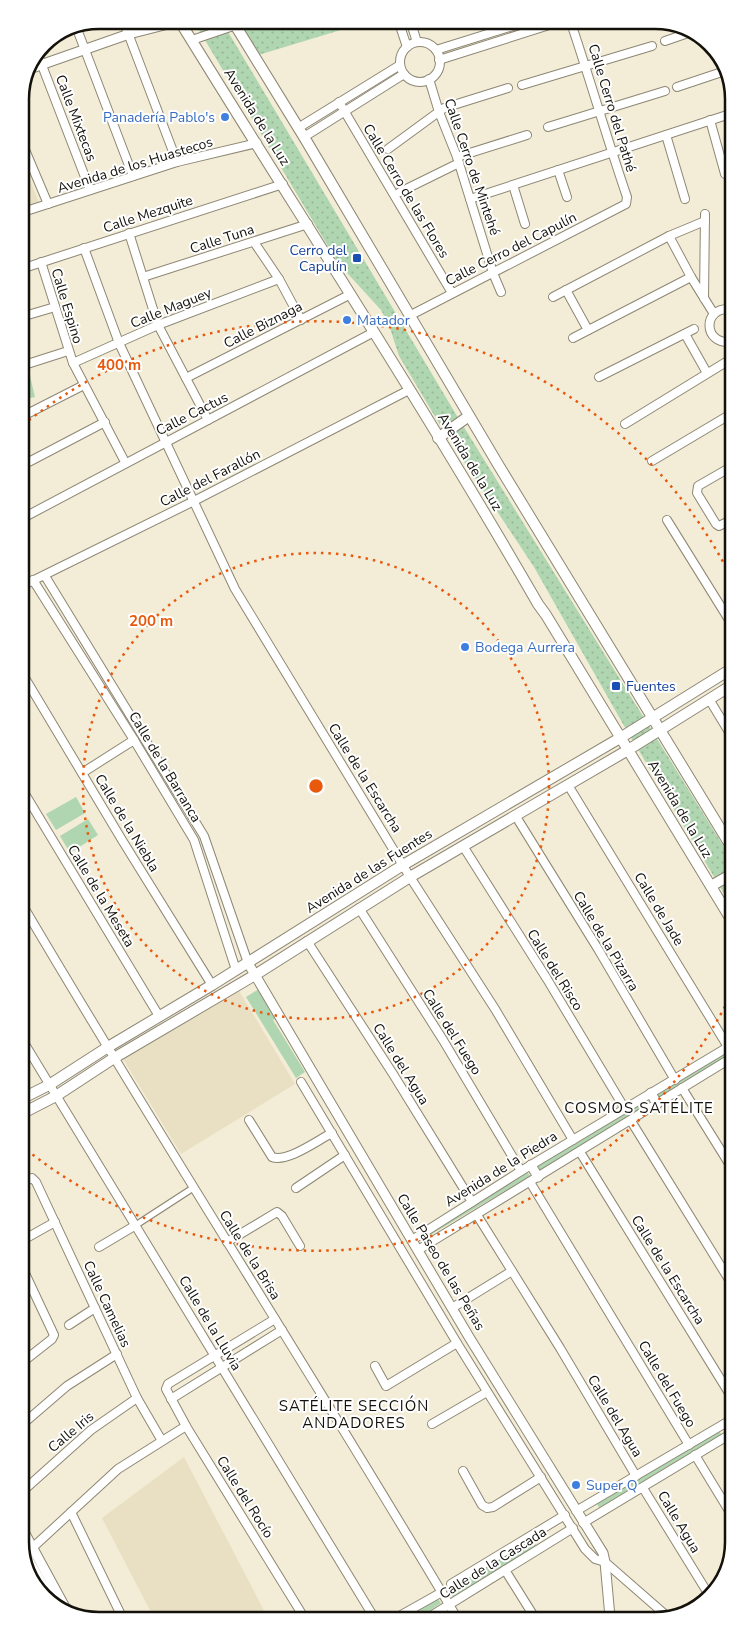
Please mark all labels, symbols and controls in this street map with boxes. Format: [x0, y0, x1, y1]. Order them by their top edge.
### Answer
street label: Calle Cerro del Pathé [583, 42, 641, 174]
street label: Avenida de la Luz [220, 65, 295, 170]
street label: Calle Mixtecas [51, 72, 101, 164]
street label: Calle Cerro de Mintehé [440, 96, 504, 238]
place label: Panadería Pablo's [103, 108, 215, 127]
marker: Panadería Pablo's [219, 111, 231, 123]
street label: Calle Cerro de las Flores [358, 120, 454, 262]
street label: Avenida de los Huastecos [55, 132, 215, 198]
street label: Calle Mezquite [101, 191, 195, 237]
street label: Calle Cerro del Capulín [442, 208, 580, 290]
street label: Calle Tuna [187, 220, 257, 258]
place label: Cerro del Capulín [290, 241, 348, 276]
marker: Cerro del Capulín [351, 252, 363, 264]
street label: Calle Espino [47, 266, 88, 346]
street label: Calle Maguey [128, 283, 215, 333]
street label: Calle Biznaga [220, 297, 306, 353]
place label: Matador [357, 311, 410, 330]
marker: Matador [341, 314, 353, 326]
text: 400 m [97, 355, 141, 375]
street label: Calle Cactus [153, 388, 232, 440]
street label: Avenida de la Luz [433, 410, 507, 515]
street label: Calle del Farallón [157, 444, 263, 512]
text: 200 m [129, 611, 173, 631]
place label: Bodega Aurrera [475, 638, 575, 657]
marker: Bodega Aurrera [459, 641, 471, 653]
place label: Fuentes [626, 677, 676, 696]
marker: Fuentes [610, 680, 622, 692]
street label: Calle de la Barranca [124, 708, 206, 826]
street label: Calle de la Escarcha [324, 720, 406, 836]
street label: Avenida de la Luz [643, 757, 717, 862]
street label: Calle de la Niebla [90, 771, 164, 875]
centre of rings [307, 777, 325, 795]
street label: Avenida de las Fuentes [302, 824, 436, 918]
street label: Calle de la Meseta [63, 841, 139, 951]
street label: Calle de Jade [630, 869, 688, 949]
street label: Calle de la Pizarra [569, 887, 643, 995]
street label: Calle del Risco [522, 926, 588, 1015]
street label: Calle del Fuego [418, 985, 486, 1079]
street label: Calle del Agua [368, 1020, 434, 1108]
district label: COSMOS SATÉLITE [564, 1098, 714, 1118]
street label: Avenida de la Piedra [441, 1127, 561, 1211]
street label: Calle Paseo de las Peñas [393, 1190, 490, 1334]
street label: Calle de la Brisa [215, 1207, 285, 1303]
street label: Calle de la Escarcha [627, 1212, 709, 1328]
street label: Calle Camelias [79, 1258, 135, 1351]
street label: Calle de la Lluvia [174, 1272, 246, 1374]
street label: Calle del Fuego [634, 1337, 700, 1431]
street label: Calle del Agua [583, 1371, 647, 1461]
district label: SATÉLITE SECCIÓN ANDADORES [279, 1395, 429, 1433]
street label: Calle Iris [44, 1407, 98, 1457]
street label: Calle del Rocío [212, 1452, 278, 1542]
place label: Super Q [586, 1476, 637, 1495]
marker: Super Q [570, 1479, 582, 1491]
street label: Calle Agua [653, 1487, 705, 1557]
street label: Calle de la Cascada [436, 1522, 550, 1604]

